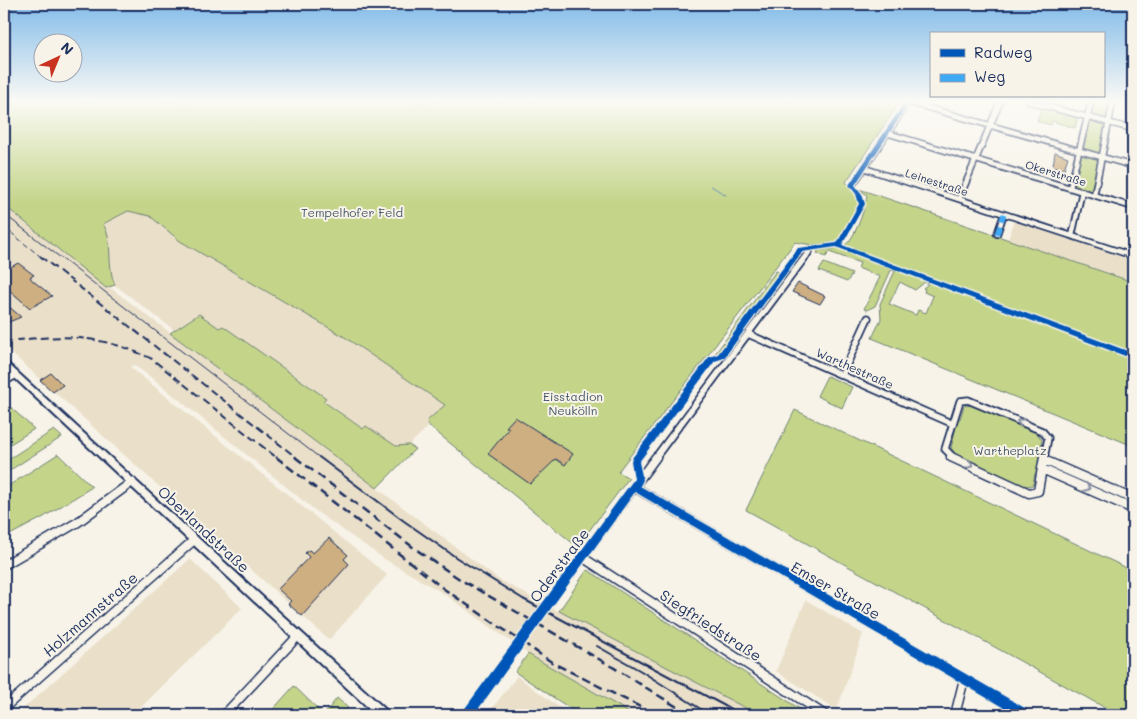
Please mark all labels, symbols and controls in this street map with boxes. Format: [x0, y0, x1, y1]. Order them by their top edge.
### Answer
north arrow [32, 32, 82, 82]
legend [930, 32, 1104, 98]
text: N [57, 38, 78, 59]
text: Radweg [974, 42, 1032, 62]
text: Weg [974, 66, 1005, 86]
street label: Okerstraße [1024, 157, 1089, 189]
street label: Leinestraße [904, 165, 971, 199]
park label: Tempelhofer Feld [301, 204, 403, 220]
street label: Warthestraße [814, 344, 896, 392]
park label: Eisstadion Neukölln [543, 388, 603, 418]
one-way arrow [1016, 417, 1025, 428]
park label: Wartheplatz [973, 442, 1047, 458]
one-way arrow [965, 459, 974, 469]
street label: Oberlandstraße [154, 481, 254, 577]
one-way arrow [1082, 482, 1091, 493]
street label: Oderstraße [525, 524, 593, 606]
street label: Emser Straße [788, 556, 884, 624]
street label: Holzmannstraße [38, 567, 142, 661]
street label: Siegfriedstraße [656, 585, 766, 665]

